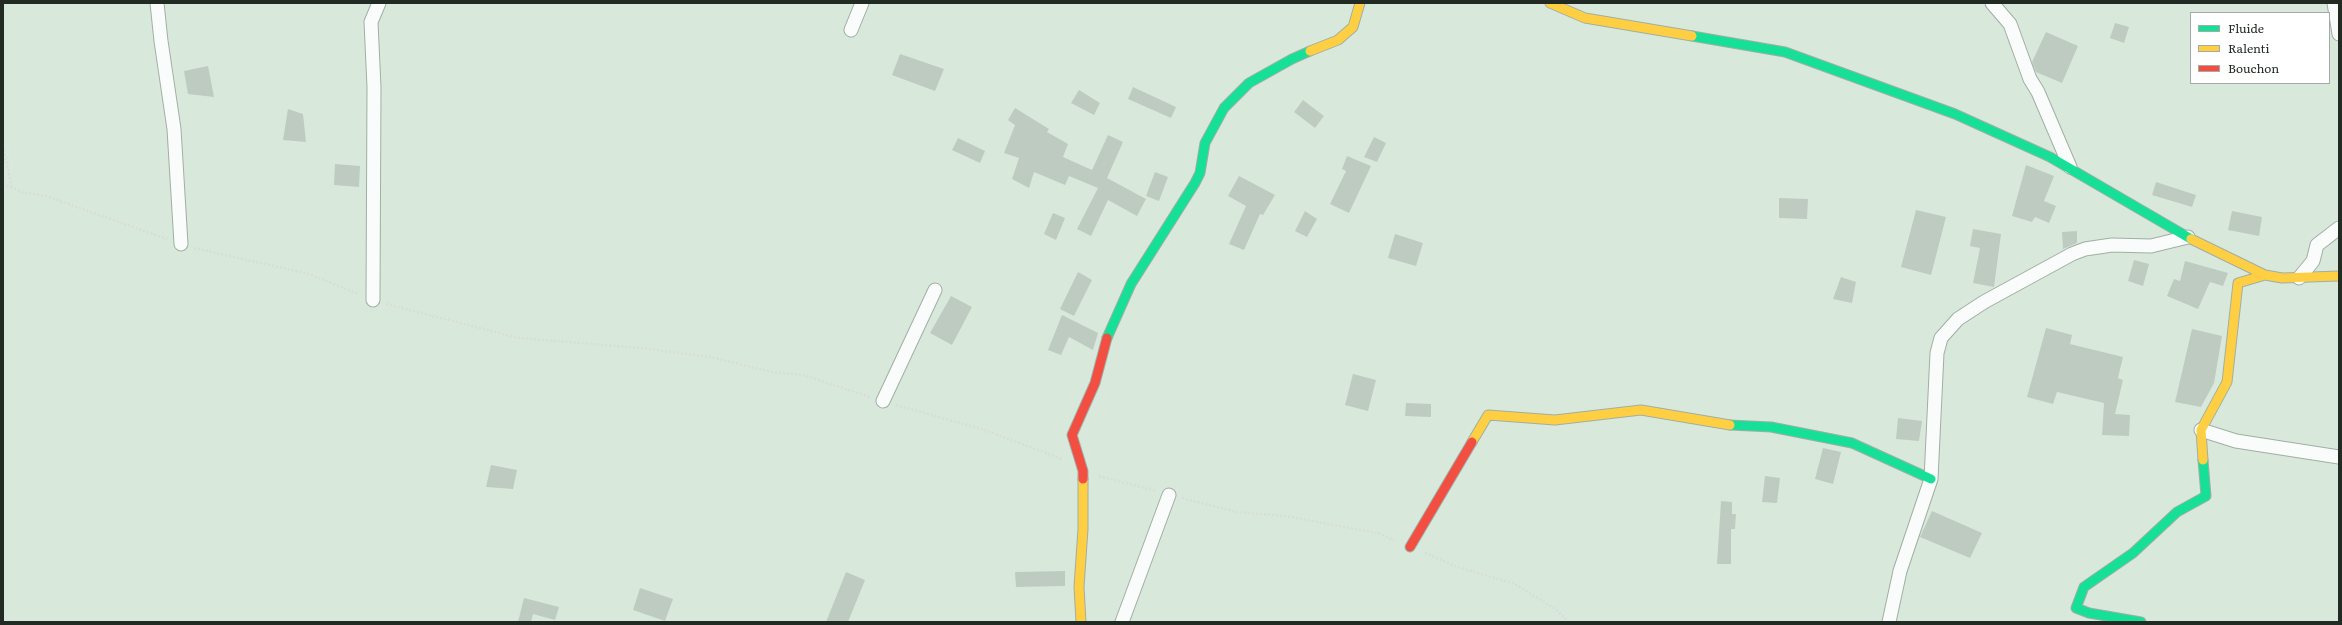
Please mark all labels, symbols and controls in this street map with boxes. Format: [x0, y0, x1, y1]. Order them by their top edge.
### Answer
legend [2190, 12, 2330, 84]
text: Fluide [2228, 19, 2264, 37]
text: Ralenti [2228, 39, 2269, 57]
text: Bouchon [2228, 59, 2279, 77]

